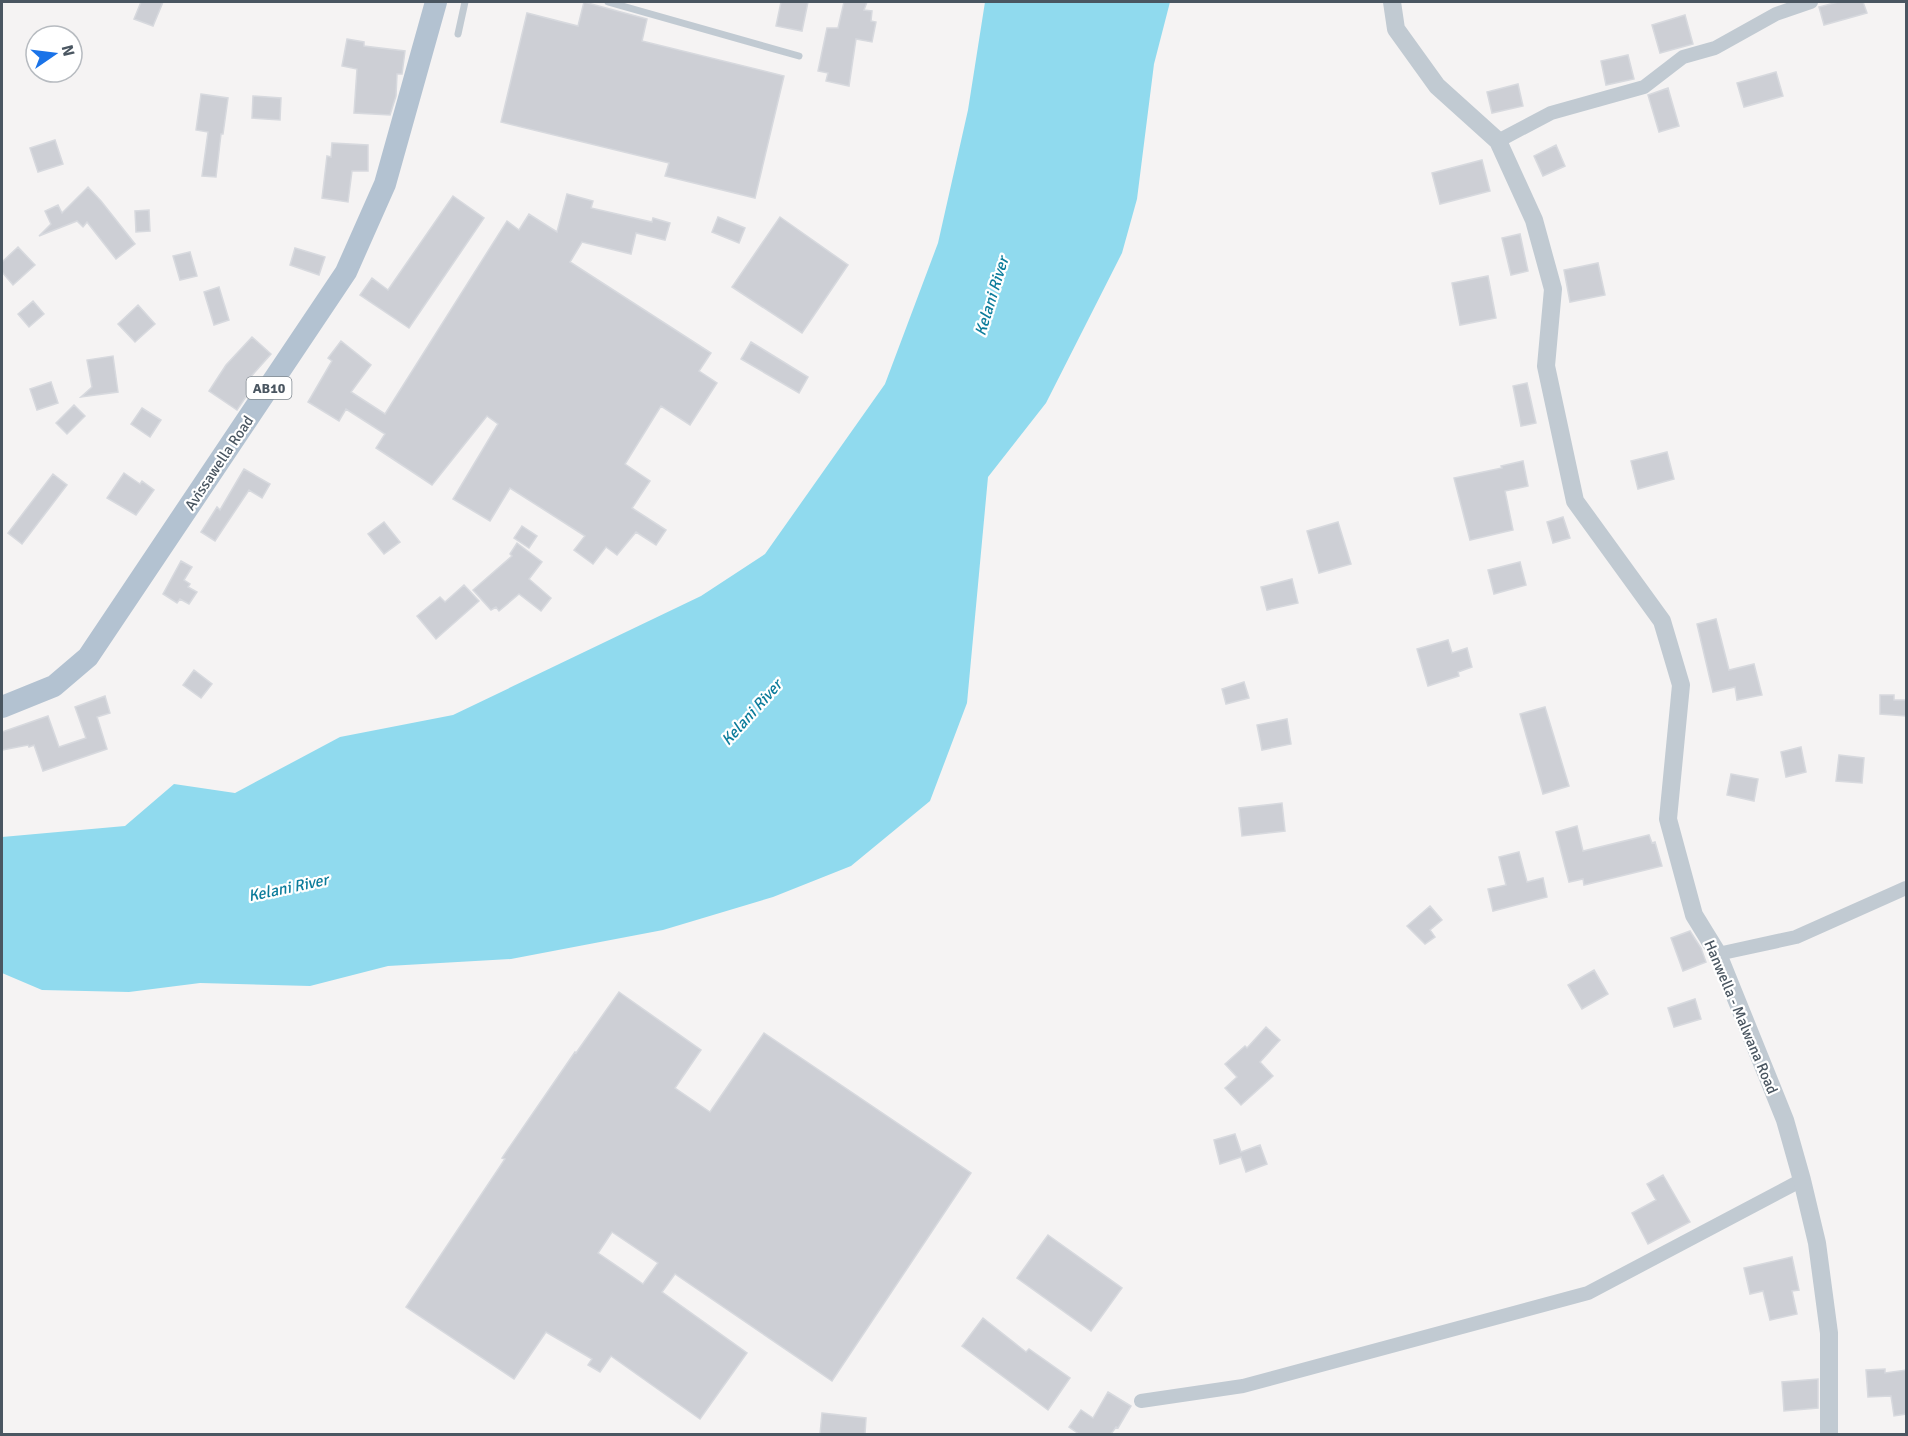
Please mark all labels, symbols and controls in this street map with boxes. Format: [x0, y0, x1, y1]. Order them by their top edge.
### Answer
north arrow [24, 24, 84, 84]
text: N [57, 43, 79, 58]
water label: Kelani River [970, 252, 1014, 338]
road number: AB10 [246, 377, 292, 399]
street label: Avissawella Road [181, 412, 257, 514]
water label: Kelani River [717, 674, 788, 750]
water label: Kelani River [246, 869, 332, 906]
street label: Hanwella - Malwana Road [1700, 937, 1782, 1097]

